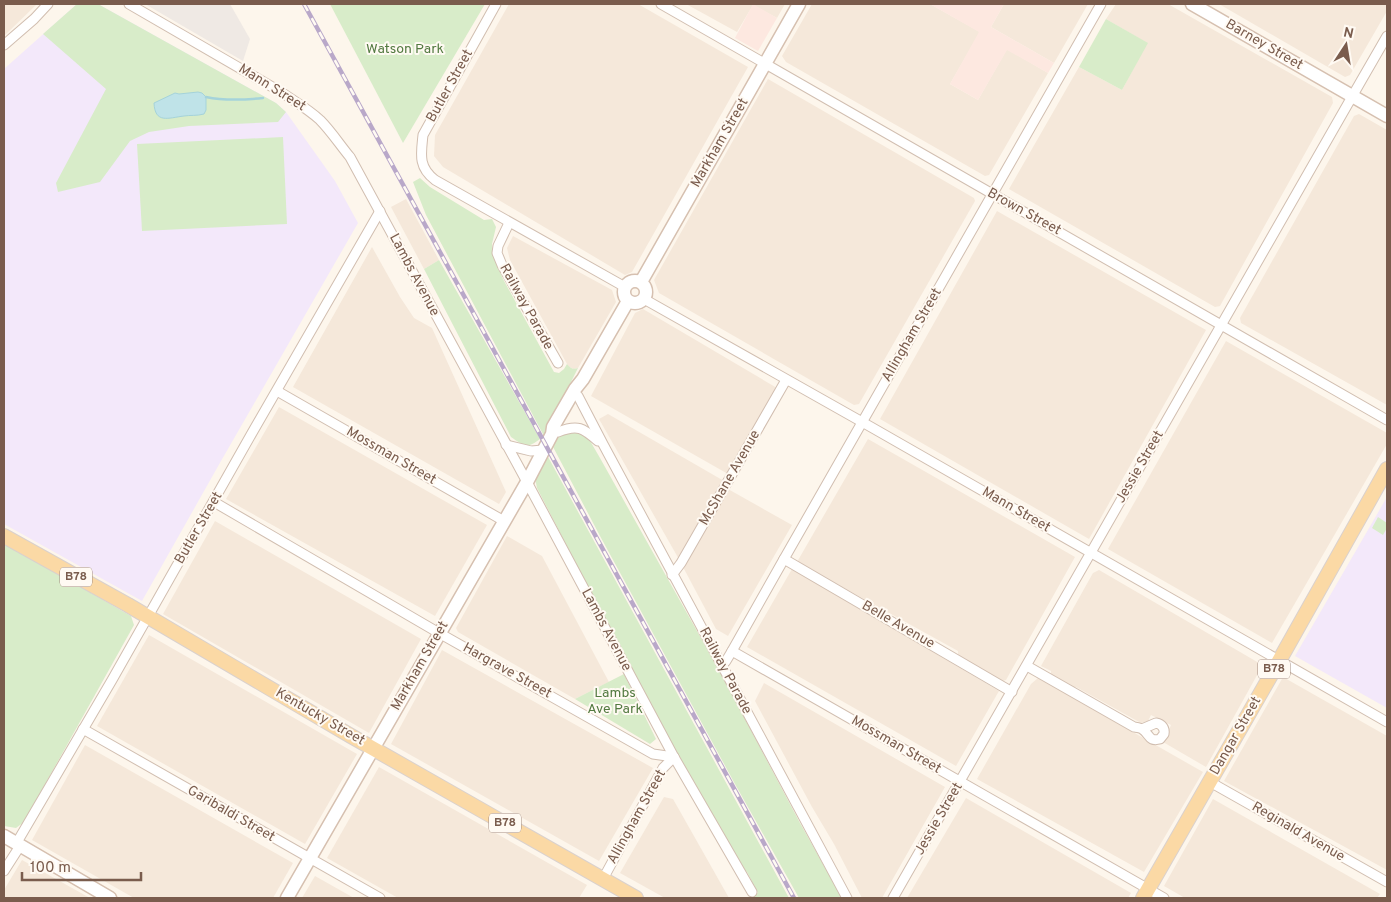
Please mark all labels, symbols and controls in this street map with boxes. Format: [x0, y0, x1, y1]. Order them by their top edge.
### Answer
street label: Barney Street [1222, 16, 1306, 74]
north arrow [1321, 20, 1371, 70]
text: N [1342, 24, 1355, 43]
park label: Watson Park [366, 41, 444, 58]
street label: Butler Street [423, 47, 477, 125]
street label: Mann Street [235, 61, 309, 115]
street label: Markham Street [688, 95, 752, 191]
street label: Brown Street [984, 185, 1064, 239]
street label: Lambs Avenue [385, 231, 443, 319]
street label: Railway Parade [495, 261, 557, 353]
street label: Allingham Street [878, 285, 946, 385]
street label: Mossman Street [343, 423, 439, 489]
street label: McShane Avenue [696, 427, 764, 529]
street label: Jessie Street [1112, 428, 1168, 506]
street label: Mann Street [979, 484, 1053, 536]
street label: Butler Street [171, 489, 227, 567]
road number: B78 [60, 568, 92, 586]
street label: Lambs Avenue [577, 586, 635, 674]
street label: Belle Avenue [859, 597, 937, 653]
street label: Markham Street [388, 618, 452, 714]
street label: Railway Parade [695, 625, 755, 717]
street label: Hargrave Street [460, 640, 554, 702]
road number: B78 [1258, 660, 1290, 679]
street label: Kentucky Street [272, 685, 368, 749]
park label: Lambs Ave Park [587, 685, 643, 718]
street label: Dangar Street [1207, 694, 1265, 778]
street label: Mossman Street [848, 712, 944, 778]
street label: Allingham Street [604, 767, 670, 867]
street label: Jessie Street [911, 780, 967, 858]
street label: Garibaldi Street [184, 782, 278, 846]
street label: Reginald Avenue [1248, 798, 1348, 866]
road number: B78 [489, 814, 521, 832]
scale bar [22, 850, 141, 882]
text: 100 m [30, 859, 71, 878]

